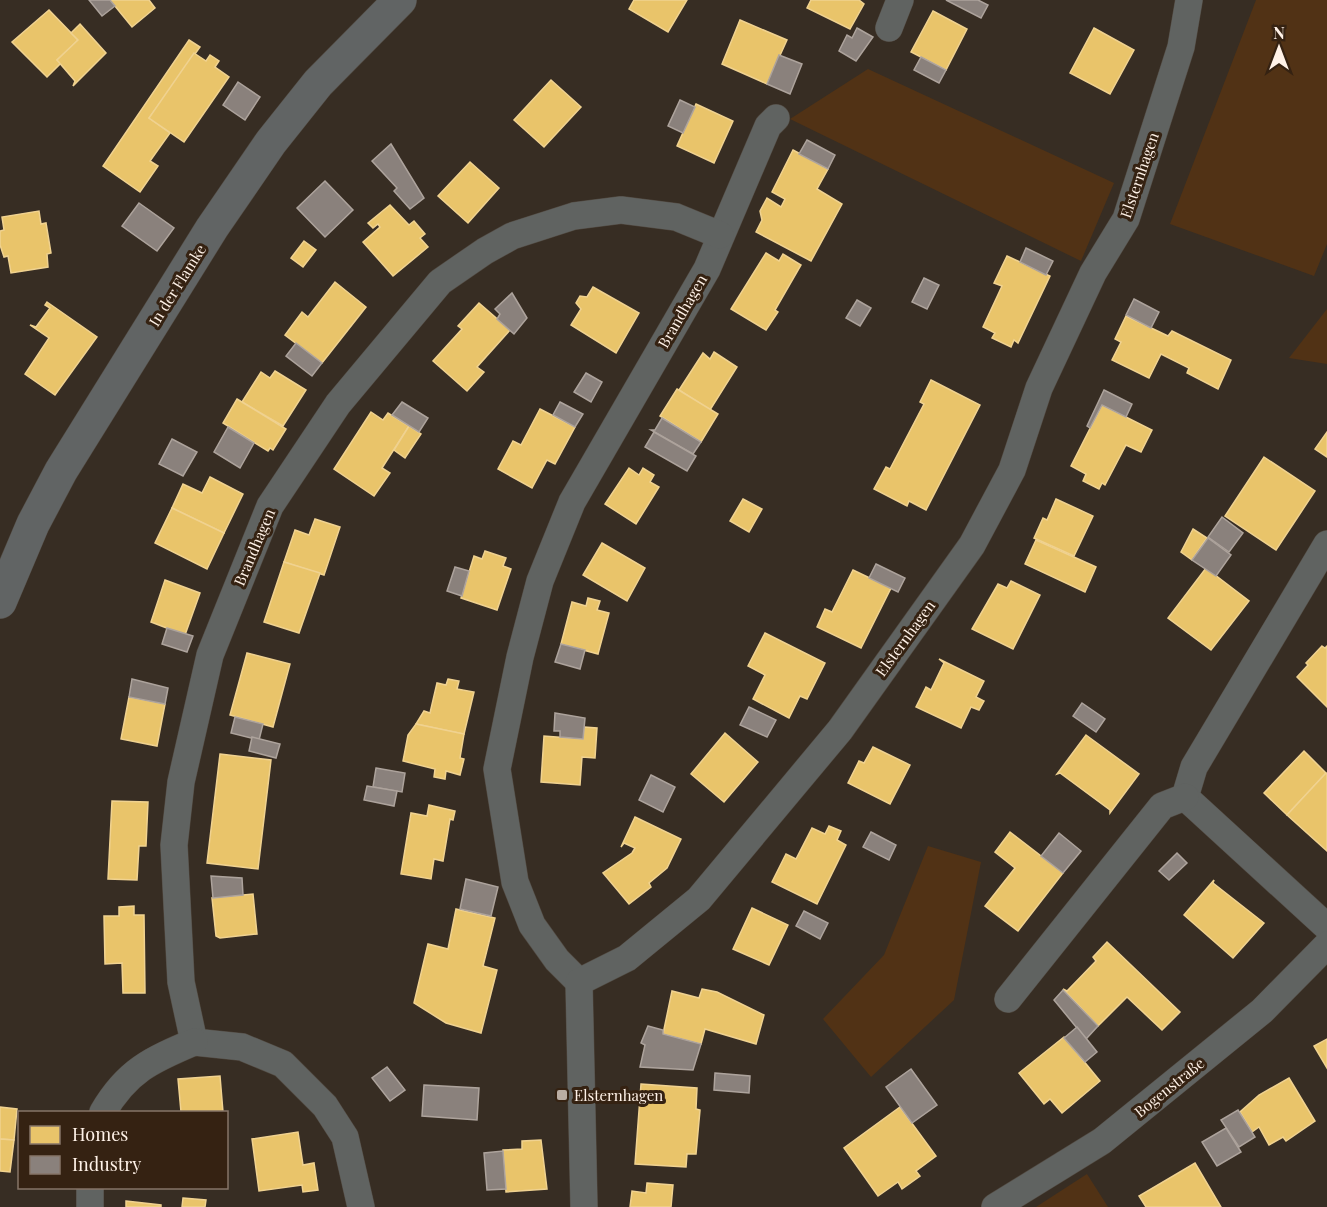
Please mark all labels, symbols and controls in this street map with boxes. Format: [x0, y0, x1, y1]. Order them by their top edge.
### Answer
north arrow [1249, 18, 1309, 78]
text: N [1273, 22, 1285, 43]
street label: Elsternhagen [1115, 130, 1163, 220]
street label: In der Flamke [144, 240, 210, 330]
street label: Brandhagen [653, 271, 711, 351]
street label: Brandhagen [229, 505, 279, 589]
street label: Elsternhagen [871, 596, 939, 680]
street label: Bogenstraße [1130, 1053, 1208, 1121]
place label: Elsternhagen [574, 1085, 663, 1105]
marker: Elsternhagen [555, 1088, 569, 1102]
legend [18, 1111, 228, 1189]
text: Homes [72, 1122, 128, 1146]
text: Industry [72, 1152, 141, 1176]

